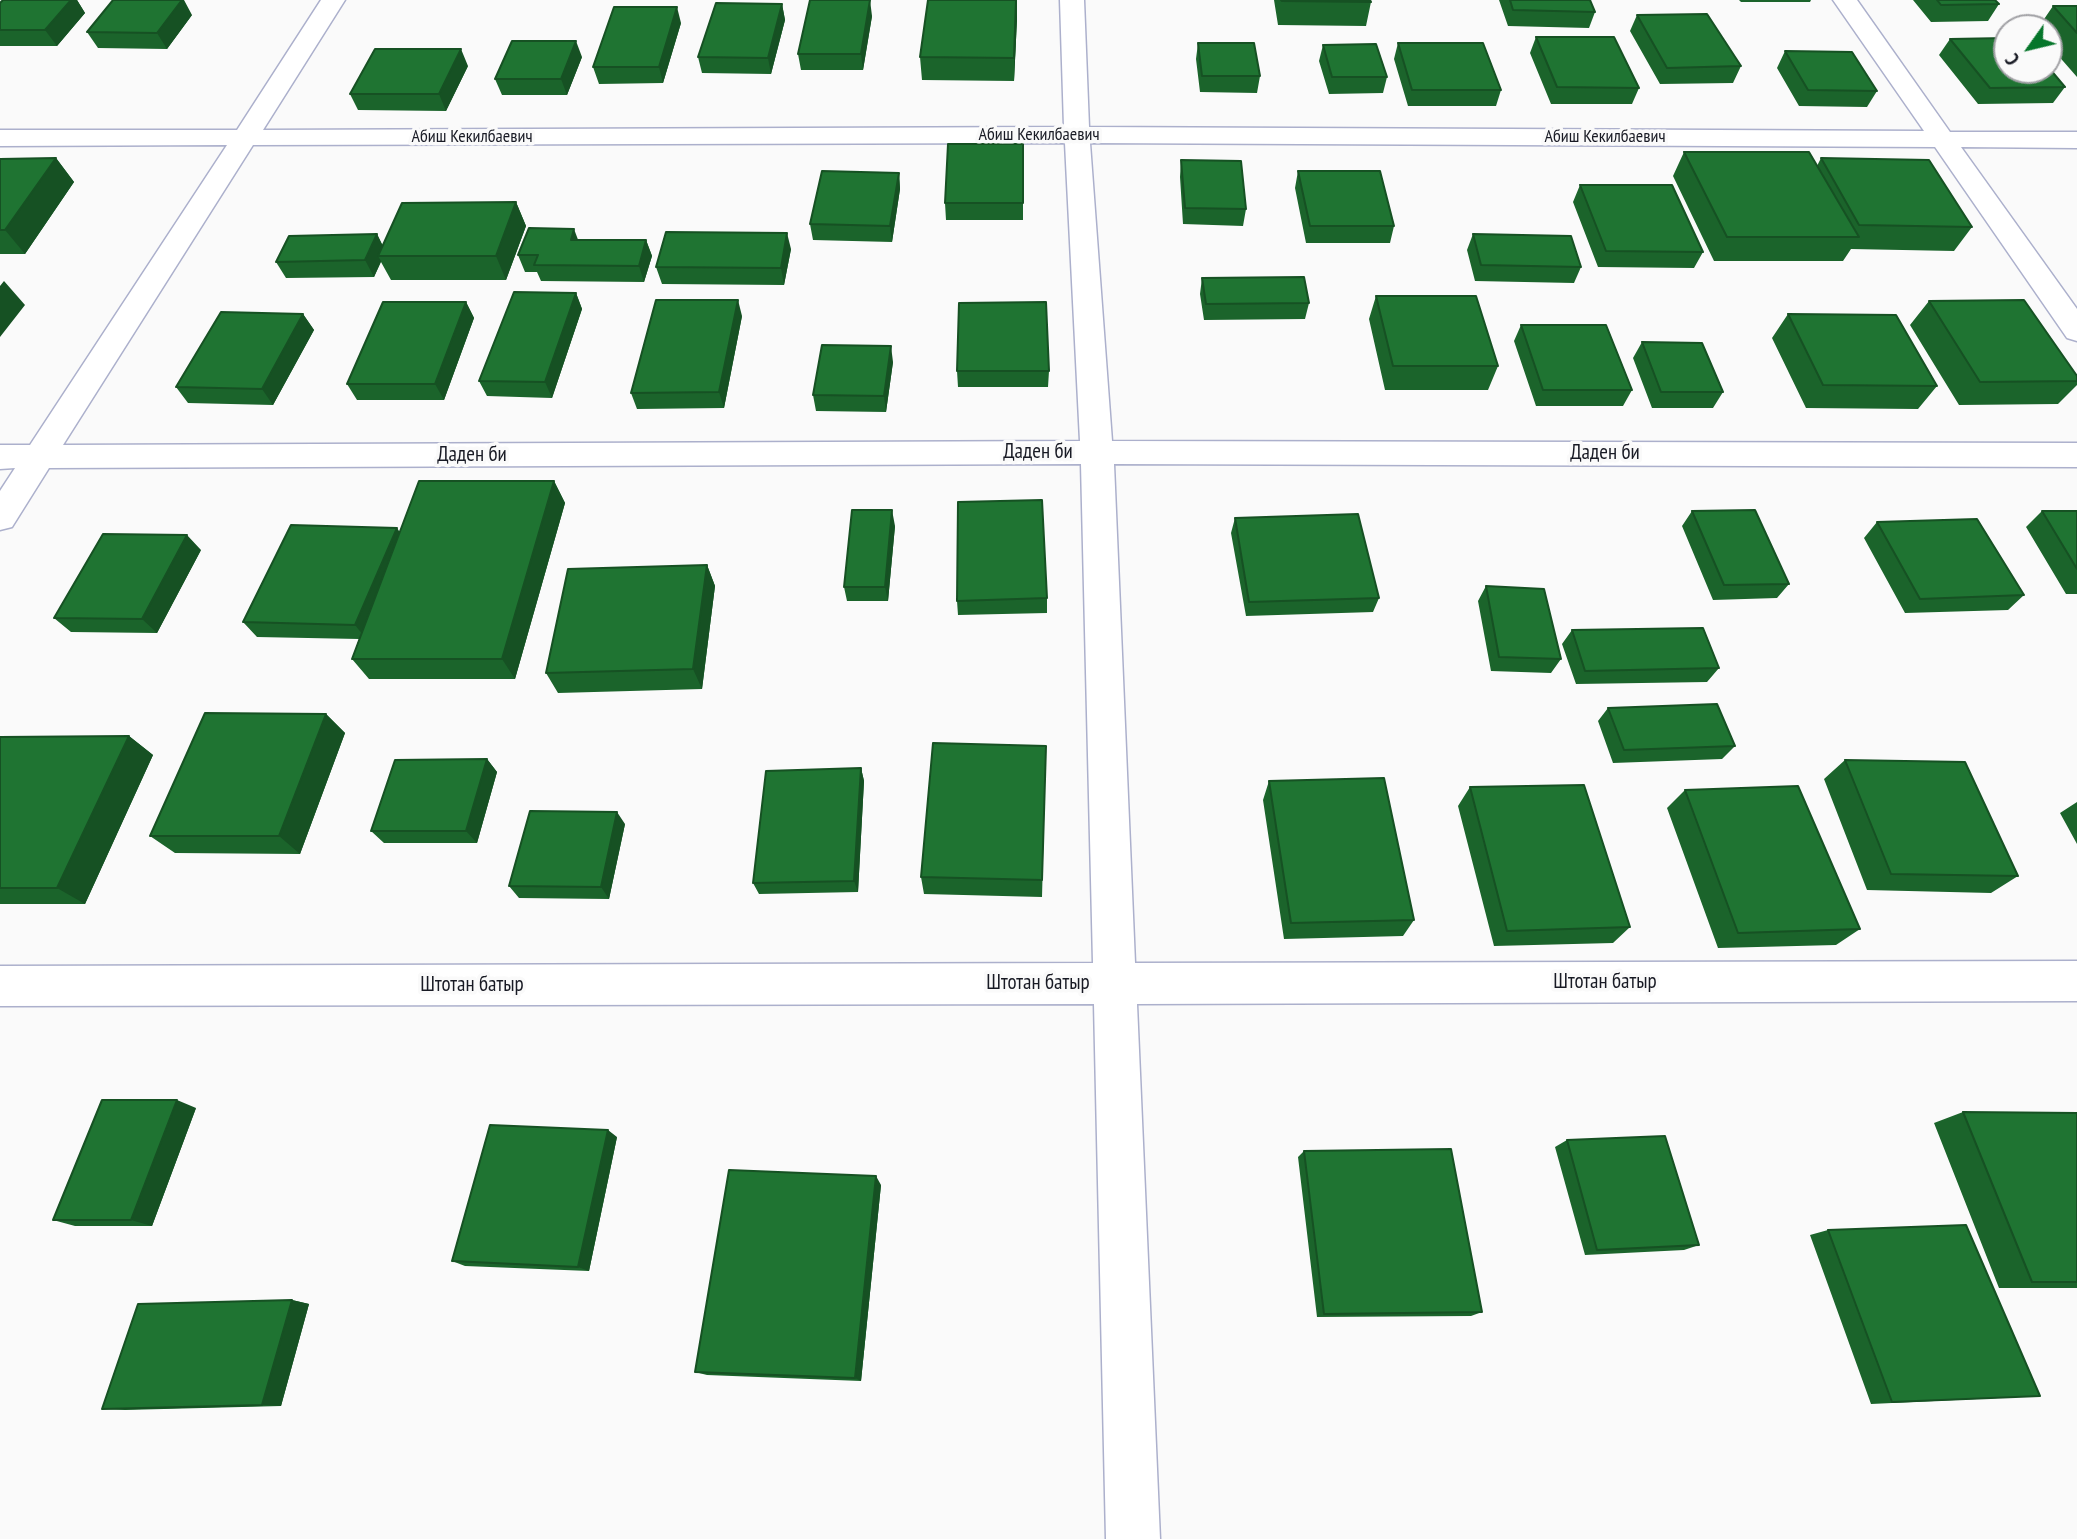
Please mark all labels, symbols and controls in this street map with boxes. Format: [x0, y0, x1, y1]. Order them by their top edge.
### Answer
north arrow [1993, 14, 2063, 84]
text: С [2000, 49, 2025, 70]
street label: Абиш Кекилбаевич [978, 124, 1100, 146]
street label: Абиш Кекилбаевич [411, 126, 533, 148]
street label: Абиш Кекилбаевич [1544, 126, 1666, 148]
street label: Даден би [1003, 439, 1073, 465]
street label: Даден би [1570, 440, 1640, 466]
street label: Даден би [437, 442, 507, 468]
street label: Штотан батыр [1553, 969, 1657, 995]
street label: Штотан батыр [986, 970, 1090, 996]
street label: Штотан батыр [420, 972, 524, 998]

